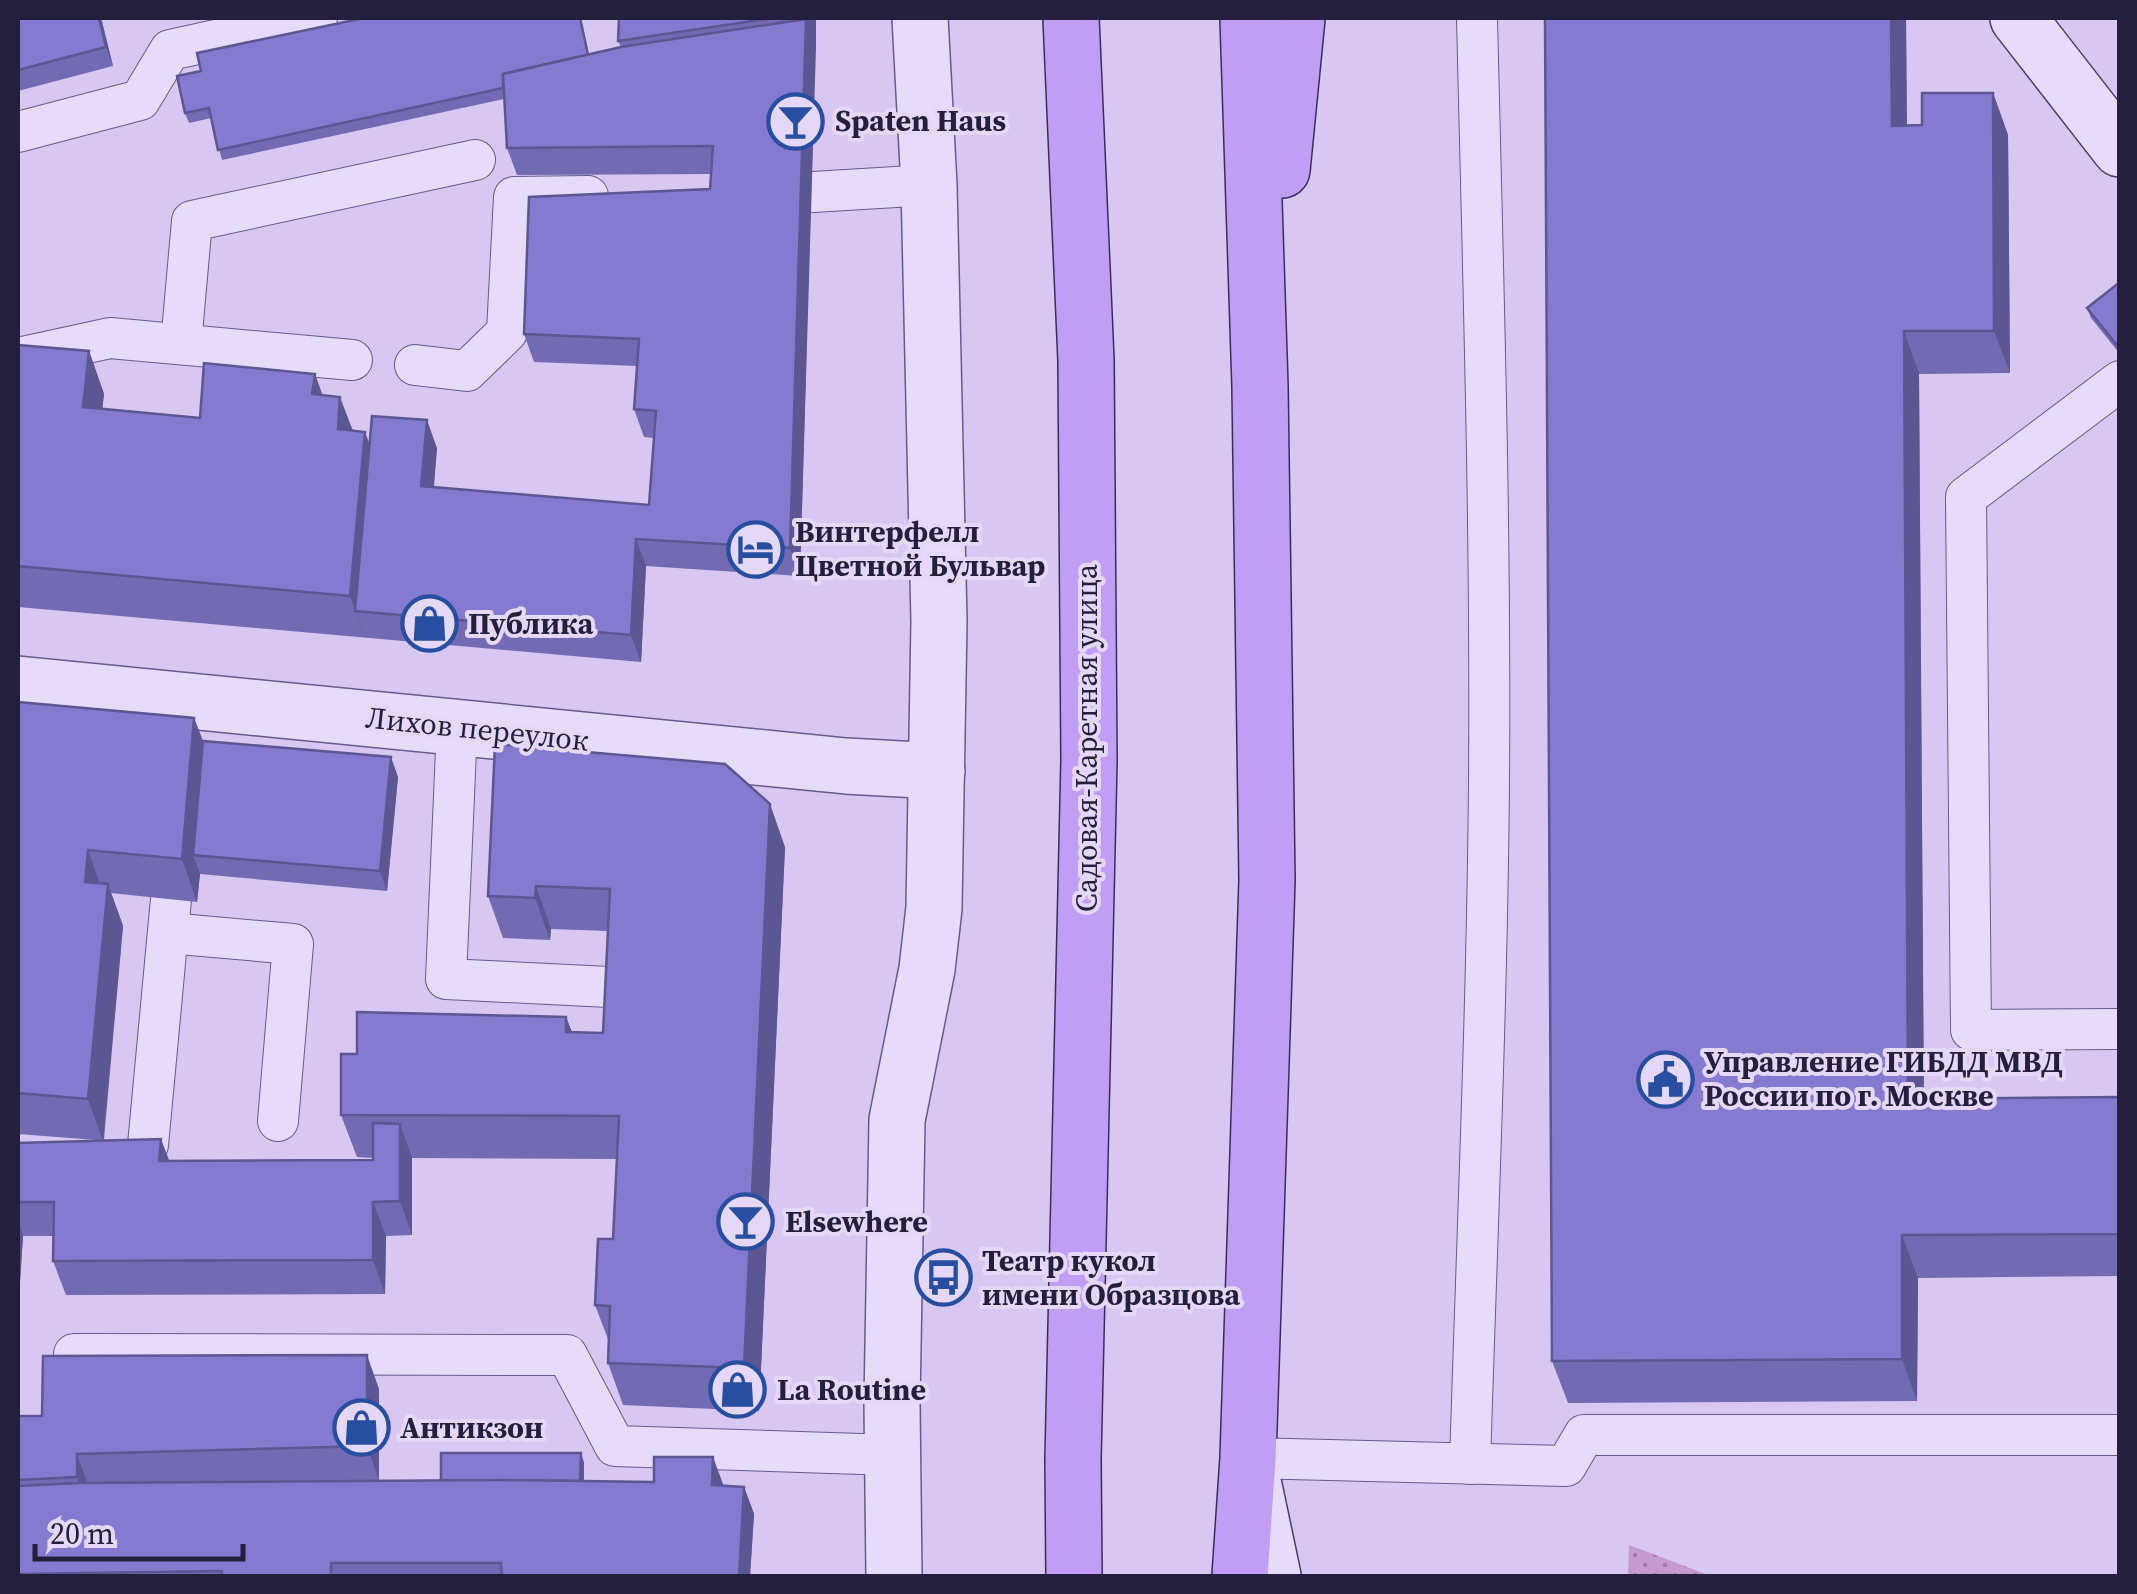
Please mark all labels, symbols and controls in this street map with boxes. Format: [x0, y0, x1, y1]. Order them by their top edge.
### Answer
bar icon: Spaten Haus [766, 91, 826, 151]
place label: Spaten Haus [835, 100, 1006, 141]
place label: Винтерфелл Цветной Бульвар [795, 511, 1045, 586]
hotel icon: Винтерфелл Цветной Бульвар [726, 519, 786, 579]
street label: Садовая-Каретная улица [1066, 563, 1107, 912]
shop icon: Публика [399, 594, 459, 654]
place label: Публика [468, 603, 595, 644]
street label: Лихов переулок [363, 696, 591, 761]
place label: Управление ГИБДД МВД России по г. Москве [1704, 1041, 2063, 1116]
public building icon: Управление ГИБДД МВД России по г. Москве [1635, 1049, 1695, 1109]
bar icon: Elsewhere [716, 1192, 776, 1252]
place label: Elsewhere [785, 1201, 928, 1242]
place label: Театр кукол имени Образцова [982, 1240, 1241, 1315]
bus stop icon: Театр кукол имени Образцова [913, 1248, 973, 1308]
shop icon: La Routine [708, 1360, 768, 1420]
place label: La Routine [777, 1369, 926, 1410]
shop icon: Антикзон [331, 1398, 391, 1458]
place label: Антикзон [400, 1407, 543, 1448]
scale bar [35, 1499, 242, 1561]
text: 20 m [50, 1513, 114, 1554]

